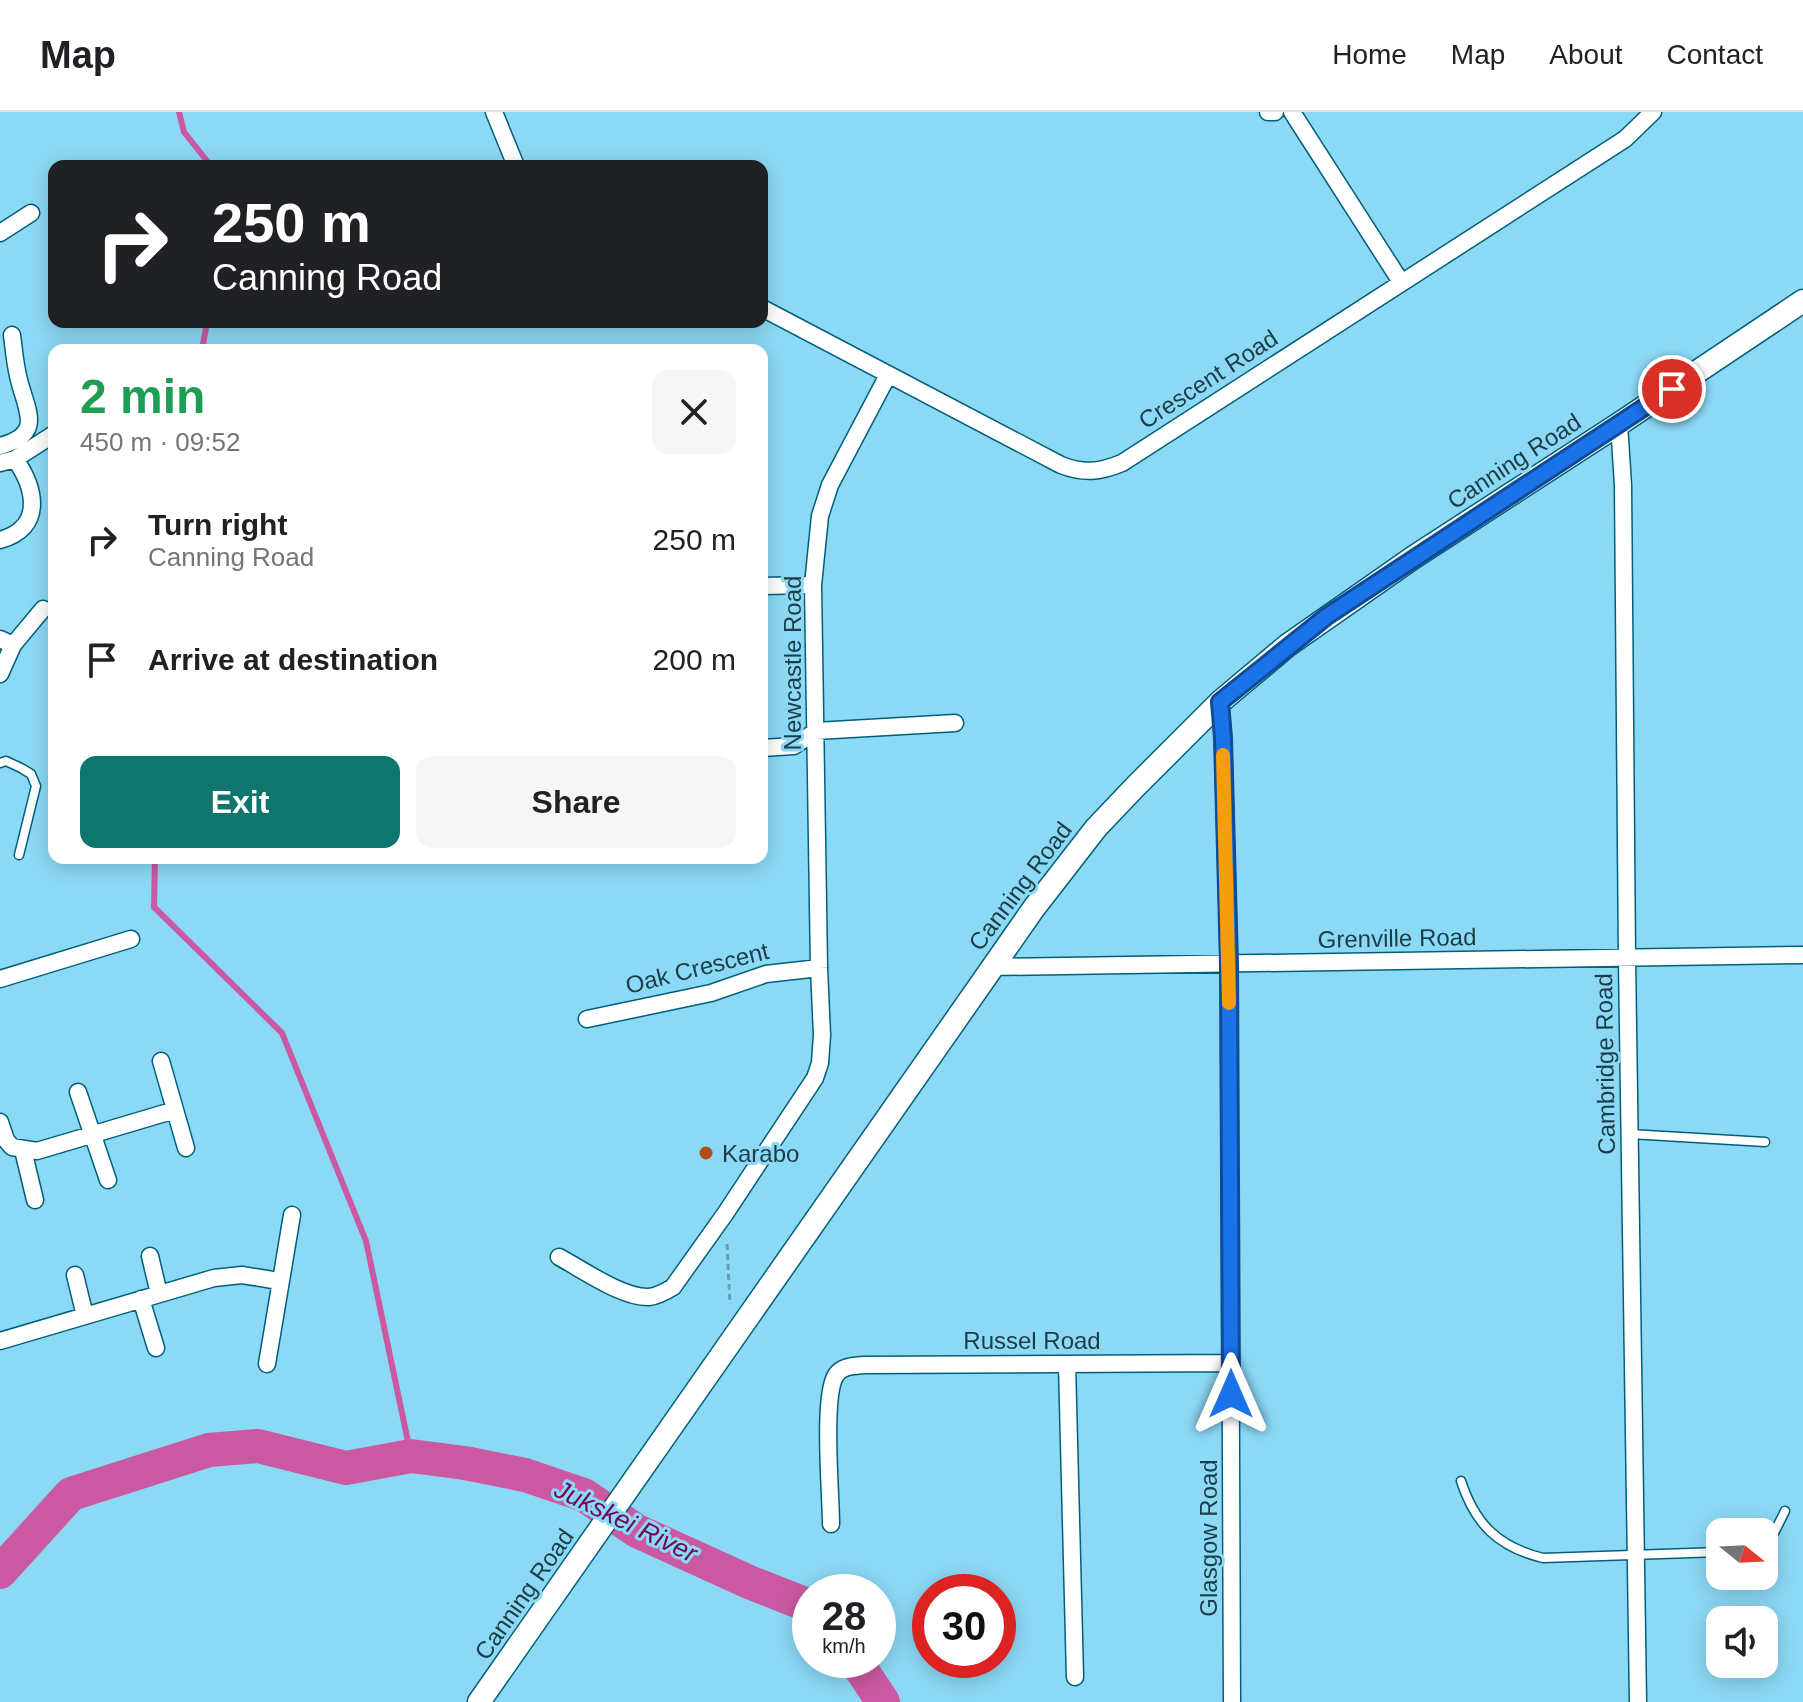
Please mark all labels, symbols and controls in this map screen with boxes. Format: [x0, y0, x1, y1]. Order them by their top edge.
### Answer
text: Map [40, 34, 116, 76]
text: Home [1332, 39, 1407, 70]
text: Map [1451, 39, 1505, 70]
text: About [1549, 39, 1623, 70]
text: Contact [1667, 39, 1763, 70]
text: 250 m [212, 191, 371, 254]
icon: right [80, 192, 184, 296]
text: Canning Road [212, 257, 442, 298]
street label: Crescent Road [1134, 324, 1282, 434]
pin [1638, 355, 1706, 423]
icon: arrive [1650, 367, 1694, 411]
text: 2 min [80, 370, 205, 423]
button: close [652, 370, 736, 454]
street label: Canning Road [1442, 408, 1586, 514]
text: 450 m · 09:52 [80, 427, 240, 457]
text: Turn right [148, 508, 287, 541]
icon: right [80, 518, 124, 562]
text: 250 m [653, 523, 736, 556]
text: Canning Road [148, 542, 314, 572]
street label: Newcastle Road [779, 576, 806, 750]
icon: arrive [80, 638, 124, 682]
text: Arrive at destination [148, 643, 438, 676]
text: 200 m [653, 643, 736, 676]
button: Exit [80, 756, 400, 848]
button: Share [416, 756, 736, 848]
street label: Canning Road [963, 817, 1077, 955]
street label: Grenville Road [1317, 923, 1477, 953]
street label: Oak Crescent [623, 937, 772, 999]
street label: Cambridge Road [1590, 973, 1620, 1155]
place label: Karabo [722, 1140, 799, 1167]
marker: Karabo [697, 1144, 715, 1162]
street label: Russel Road [963, 1327, 1101, 1354]
position arrow [1189, 1352, 1273, 1436]
street label: Glasgow Road [1195, 1459, 1222, 1617]
water label: Jukskei River [549, 1473, 703, 1569]
north arrow [1706, 1518, 1778, 1590]
map controls [1706, 1518, 1778, 1678]
street label: Canning Road [469, 1523, 579, 1665]
speed limit sign: 30 [912, 1574, 1016, 1678]
text: 28 [822, 1594, 866, 1638]
button: sound [1706, 1606, 1778, 1678]
text: km/h [822, 1635, 866, 1657]

